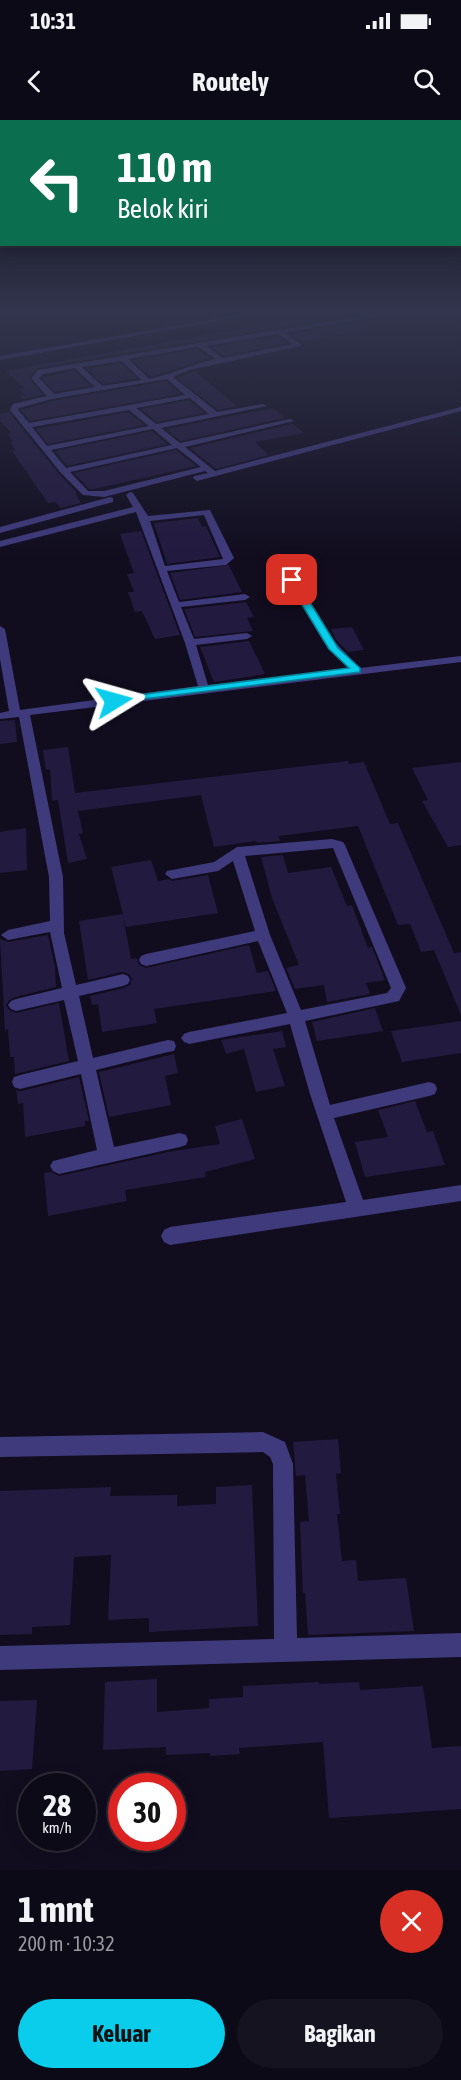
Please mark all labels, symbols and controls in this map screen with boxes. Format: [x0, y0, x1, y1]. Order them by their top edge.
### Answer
text: 10:31 [30, 8, 76, 34]
icon: back [18, 65, 51, 98]
icon: search [410, 65, 443, 98]
text: Routely [192, 66, 269, 97]
text: 110 m [117, 143, 212, 191]
icon: left [18, 144, 96, 222]
text: Belok kiri [117, 193, 209, 224]
pin [266, 554, 317, 605]
icon: arrive [275, 563, 308, 596]
position arrow [82, 669, 146, 733]
speed limit sign: 30 [108, 1773, 186, 1851]
text: 28 [43, 1788, 71, 1822]
text: km/h [42, 1819, 72, 1836]
text: 1 mnt [18, 1888, 94, 1930]
button: close [380, 1890, 443, 1953]
text: 200 m · 10:32 [18, 1932, 115, 1955]
button: Keluar [18, 1999, 225, 2068]
button: Bagikan [237, 1999, 443, 2068]

